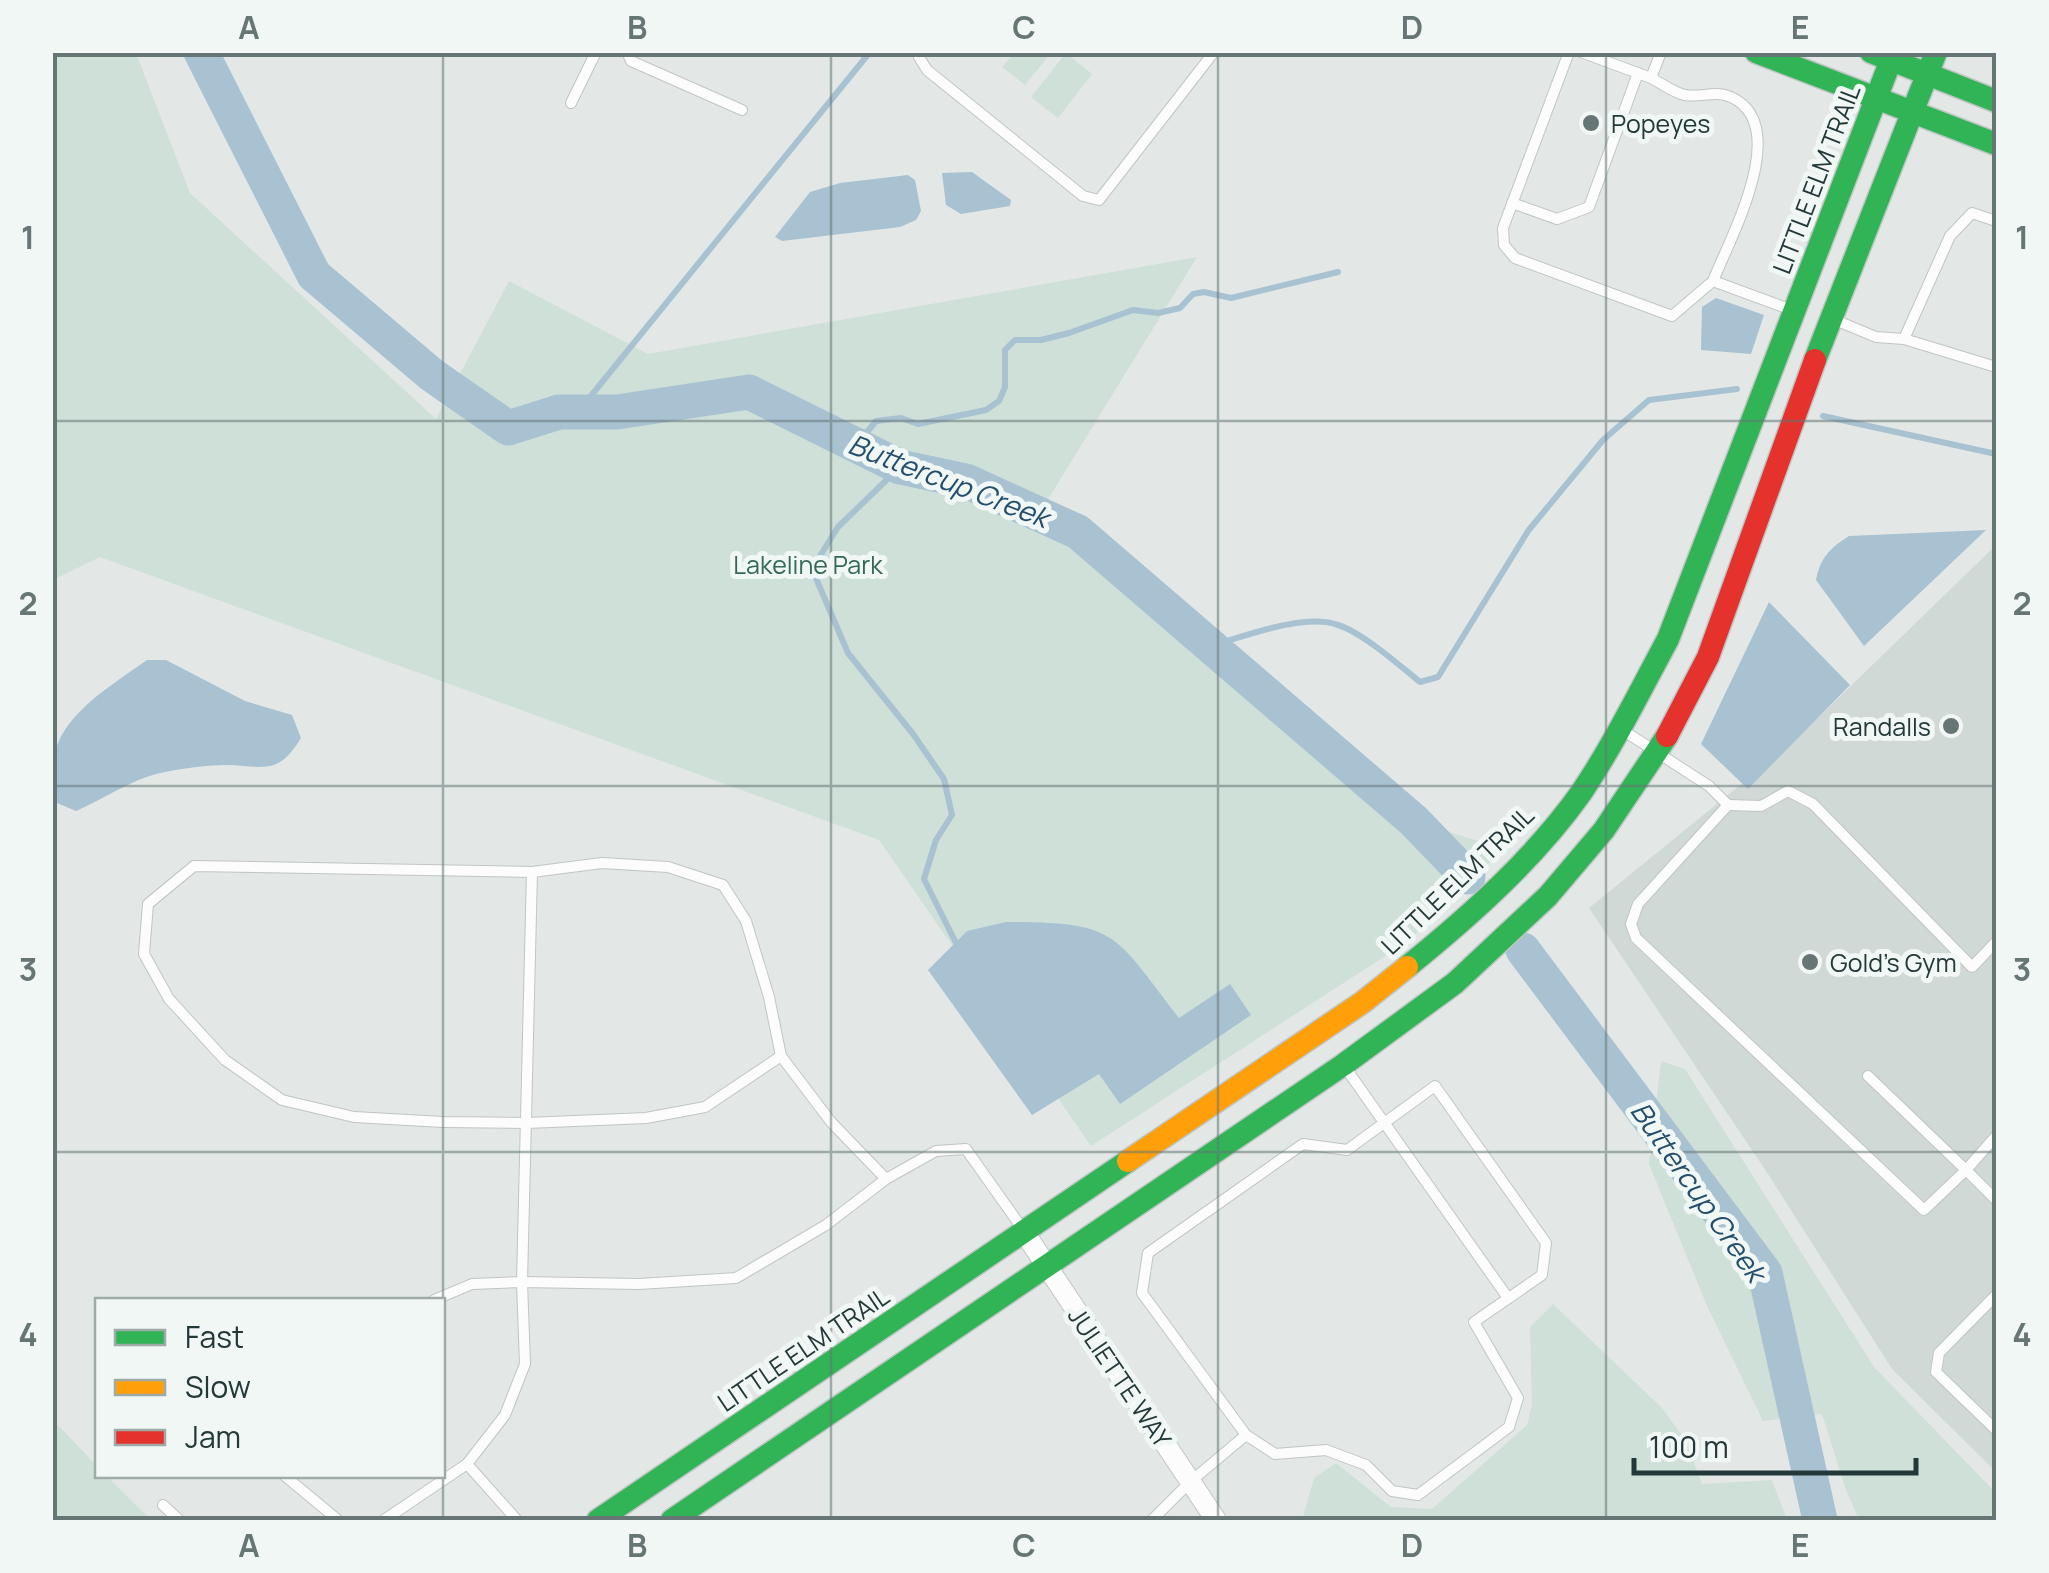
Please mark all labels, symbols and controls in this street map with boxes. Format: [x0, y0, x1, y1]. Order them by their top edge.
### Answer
text: A [238, 5, 260, 49]
text: B [627, 5, 647, 49]
text: C [1012, 5, 1036, 49]
text: D [1401, 5, 1423, 49]
text: E [1791, 5, 1809, 49]
street label: LITTLE ELM TRAIL [1764, 79, 1868, 279]
place label: Popeyes [1611, 106, 1710, 141]
marker: Popeyes [1580, 112, 1602, 134]
text: 1 [21, 215, 35, 259]
text: 1 [2015, 215, 2029, 259]
water label: Buttercup Creek [843, 424, 1058, 537]
park label: Lakeline Park [733, 547, 883, 582]
text: 2 [18, 581, 38, 625]
text: 2 [2012, 581, 2032, 625]
place label: Randalls [1833, 709, 1931, 744]
marker: Randalls [1940, 715, 1962, 737]
street label: LITTLE ELM TRAIL [1373, 798, 1541, 962]
place label: Gold's Gym [1830, 945, 1957, 980]
text: 3 [19, 947, 37, 991]
text: 3 [2013, 947, 2031, 991]
marker: Gold's Gym [1799, 951, 1821, 973]
water label: Buttercup Creek [1623, 1093, 1778, 1292]
street label: LITTLE ELM TRAIL [710, 1278, 896, 1419]
legend [95, 1298, 445, 1478]
street label: JULIETTE WAY [1060, 1300, 1180, 1454]
text: 4 [18, 1312, 38, 1356]
text: 4 [2012, 1312, 2032, 1356]
text: Fast [185, 1316, 244, 1357]
text: Slow [185, 1366, 251, 1407]
scale bar [1634, 1413, 1916, 1475]
text: Jam [185, 1416, 241, 1457]
text: 100 m [1649, 1426, 1729, 1467]
text: A [238, 1523, 260, 1567]
text: B [627, 1523, 647, 1567]
text: C [1012, 1523, 1036, 1567]
text: D [1401, 1523, 1423, 1567]
text: E [1791, 1523, 1809, 1567]

